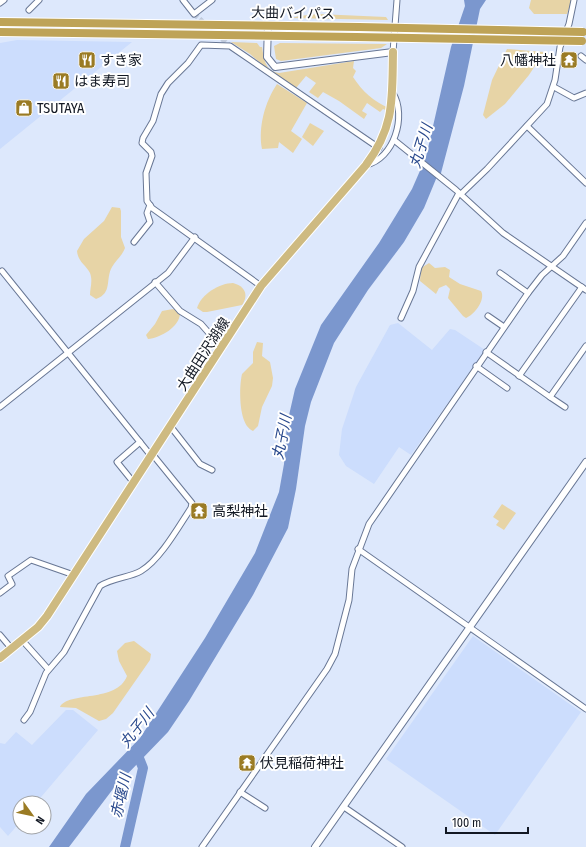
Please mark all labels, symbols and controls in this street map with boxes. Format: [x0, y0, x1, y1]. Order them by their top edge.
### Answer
street label: 大曲バイパス [251, 4, 335, 23]
restaurant icon: すき家 [77, 50, 97, 70]
temple icon: 八幡神社 [559, 50, 579, 70]
place label: すき家 [100, 52, 142, 69]
place label: 八幡神社 [500, 52, 556, 69]
restaurant icon: はま寿司 [51, 71, 71, 91]
place label: はま寿司 [74, 73, 130, 90]
shop icon: TSUTAYA [14, 98, 34, 118]
place label: TSUTAYA [37, 100, 85, 117]
water label: 丸子川 [406, 120, 437, 170]
street label: 大曲田沢湖線 [173, 314, 233, 394]
water label: 丸子川 [269, 411, 296, 461]
temple icon: 高梨神社 [189, 501, 209, 521]
place label: 高梨神社 [212, 503, 268, 520]
water label: 丸子川 [116, 703, 159, 751]
temple icon: 伏見稲荷神社 [237, 753, 257, 773]
place label: 伏見稲荷神社 [260, 755, 344, 772]
water label: 赤堰川 [107, 770, 135, 820]
north arrow [12, 795, 52, 835]
scale bar [446, 809, 528, 835]
text: N [33, 814, 47, 826]
text: 100 m [452, 816, 481, 830]

